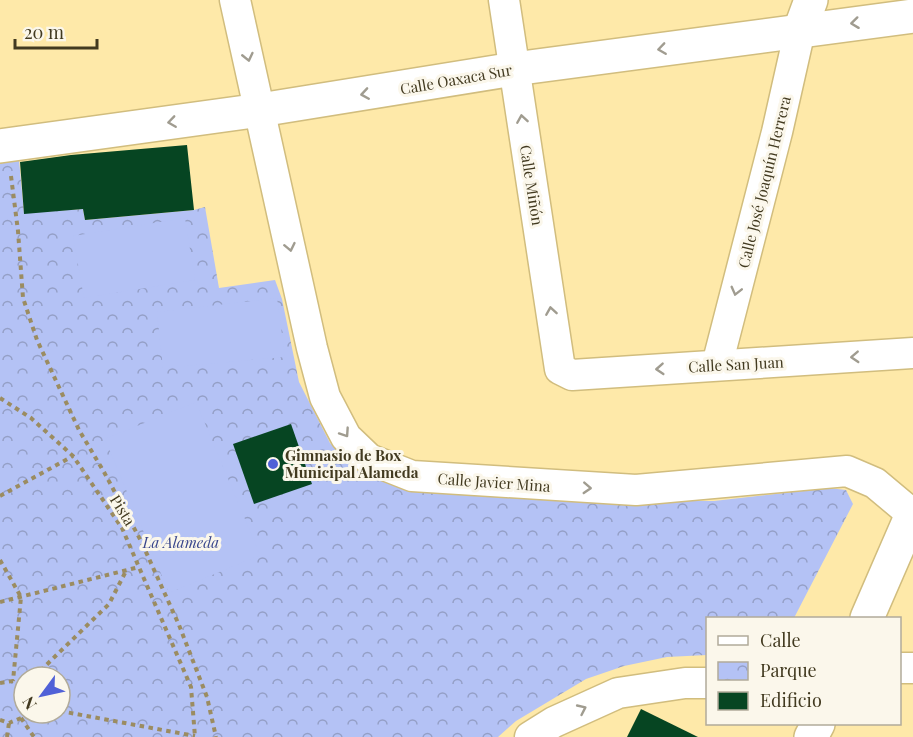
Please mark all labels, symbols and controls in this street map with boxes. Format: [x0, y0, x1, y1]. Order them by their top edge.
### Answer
scale bar [15, 12, 98, 50]
one-way arrow [850, 17, 860, 29]
text: 20 m [24, 20, 64, 44]
one-way arrow [657, 42, 666, 55]
one-way arrow [240, 52, 253, 62]
street label: Calle Oaxaca Sur [399, 59, 514, 99]
one-way arrow [360, 87, 370, 99]
street label: Calle José Joaquín Herrera [733, 93, 795, 270]
one-way arrow [516, 114, 528, 123]
one-way arrow [168, 116, 177, 128]
street label: Calle Miñón [516, 143, 548, 227]
one-way arrow [282, 242, 295, 252]
one-way arrow [731, 286, 744, 296]
one-way arrow [546, 307, 558, 316]
one-way arrow [850, 350, 859, 363]
street label: Calle San Juan [688, 352, 784, 376]
one-way arrow [655, 362, 664, 375]
one-way arrow [337, 427, 349, 437]
place label: Gimnasio de Box Municipal Alameda [285, 445, 419, 482]
marker: Gimnasio de Box Municipal Alameda [266, 457, 280, 471]
street label: Calle Javier Mina [437, 468, 551, 496]
one-way arrow [583, 481, 592, 494]
street label: Pista [106, 491, 140, 530]
park label: La Alameda [142, 532, 219, 552]
legend [706, 617, 901, 725]
text: Calle [760, 628, 801, 652]
text: Parque [760, 658, 817, 682]
north arrow [12, 665, 72, 725]
text: Edificio [760, 688, 822, 712]
text: N [17, 693, 41, 714]
one-way arrow [575, 705, 586, 717]

